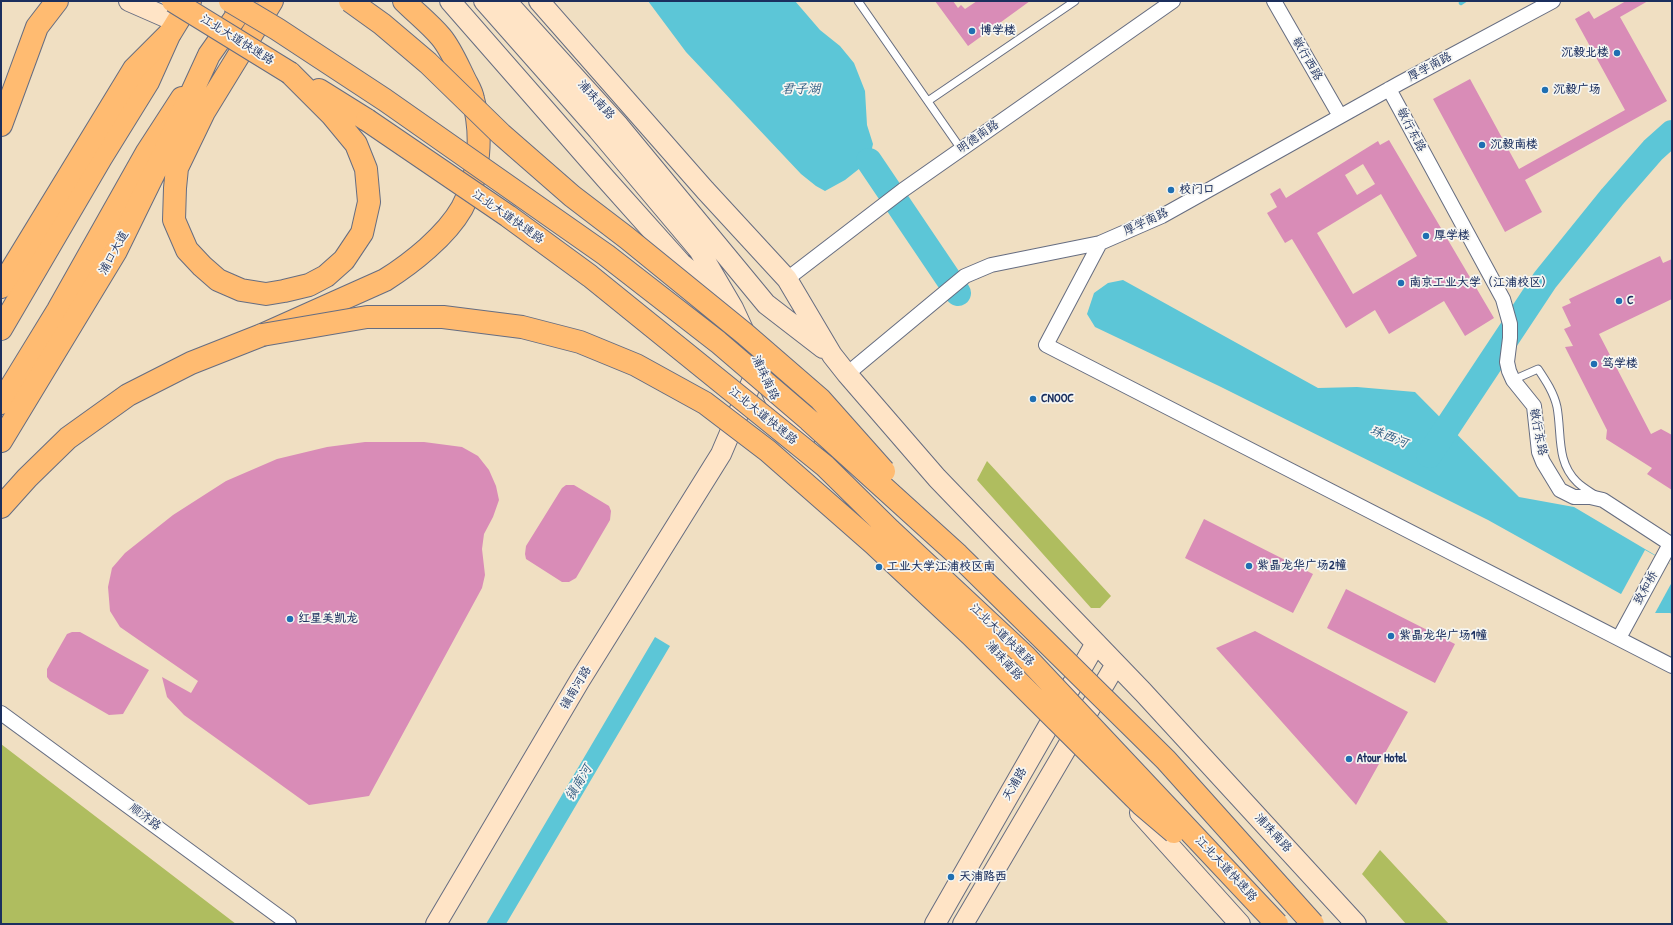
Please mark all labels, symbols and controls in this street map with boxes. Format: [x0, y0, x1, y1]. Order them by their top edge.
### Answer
street label: 江北大道快速路 [198, 12, 276, 68]
place label: 博学楼 [980, 24, 1016, 38]
marker: 博学楼 [967, 26, 977, 36]
street label: 敏行西路 [1289, 35, 1325, 83]
place label: 沉毅北楼 [1561, 46, 1609, 60]
marker: 沉毅北楼 [1612, 48, 1622, 58]
street label: 厚学南路 [1405, 49, 1455, 85]
street label: 浦珠南路 [575, 77, 617, 123]
water label: 君子湖 [782, 82, 820, 98]
place label: 沉毅广场 [1553, 83, 1601, 97]
marker: 沉毅广场 [1540, 85, 1550, 95]
street label: 敏行东路 [1393, 105, 1429, 155]
street label: 明德南路 [954, 117, 1002, 157]
place label: 沉毅南楼 [1490, 138, 1538, 152]
marker: 沉毅南楼 [1477, 140, 1487, 150]
place label: 校门口 [1179, 183, 1215, 197]
marker: 校门口 [1166, 185, 1176, 195]
street label: 江北大道快速路 [469, 187, 547, 247]
street label: 厚学南路 [1121, 205, 1171, 239]
street label: 浦口大道 [96, 229, 132, 277]
place label: 厚学楼 [1434, 229, 1470, 243]
marker: 厚学楼 [1421, 231, 1431, 241]
place label: 南京工业大学（江浦校区） [1409, 276, 1553, 290]
marker: 南京工业大学（江浦校区） [1396, 278, 1406, 288]
place label: C [1627, 294, 1634, 308]
marker: C [1614, 296, 1624, 306]
street label: 浦珠南路 [748, 353, 782, 403]
place label: 笃学楼 [1602, 357, 1638, 371]
marker: 笃学楼 [1589, 359, 1599, 369]
street label: 江北大道快速路 [726, 384, 800, 448]
place label: CNOOC [1041, 392, 1074, 406]
marker: CNOOC [1028, 394, 1038, 404]
street label: 敏行东路 [1526, 407, 1550, 457]
water label: 珠西河 [1368, 422, 1410, 452]
place label: 紫晶龙华广场2幢 [1257, 559, 1347, 573]
place label: 工业大学江浦校区南 [887, 560, 995, 574]
marker: 紫晶龙华广场2幢 [1244, 561, 1254, 571]
marker: 工业大学江浦校区南 [874, 562, 884, 572]
street label: 致和桥 [1631, 569, 1661, 607]
street label: 江北大道快速路 [967, 601, 1037, 669]
place label: 红星美凯龙 [298, 612, 358, 626]
marker: 红星美凯龙 [285, 614, 295, 624]
place label: 紫晶龙华广场1幢 [1399, 629, 1487, 643]
marker: 紫晶龙华广场1幢 [1386, 631, 1396, 641]
street label: 浦珠南路 [983, 638, 1025, 684]
street label: 镇南河路 [557, 664, 595, 712]
place label: Atour Hotel [1357, 752, 1407, 766]
marker: Atour Hotel [1344, 754, 1354, 764]
water label: 镇南河 [562, 762, 596, 804]
street label: 天浦路 [1000, 765, 1030, 803]
street label: 顺济路 [126, 800, 164, 834]
street label: 浦珠南路 [1251, 811, 1295, 855]
street label: 江北大道快速路 [1192, 833, 1260, 905]
place label: 天浦路西 [959, 870, 1007, 884]
marker: 天浦路西 [946, 872, 956, 882]

